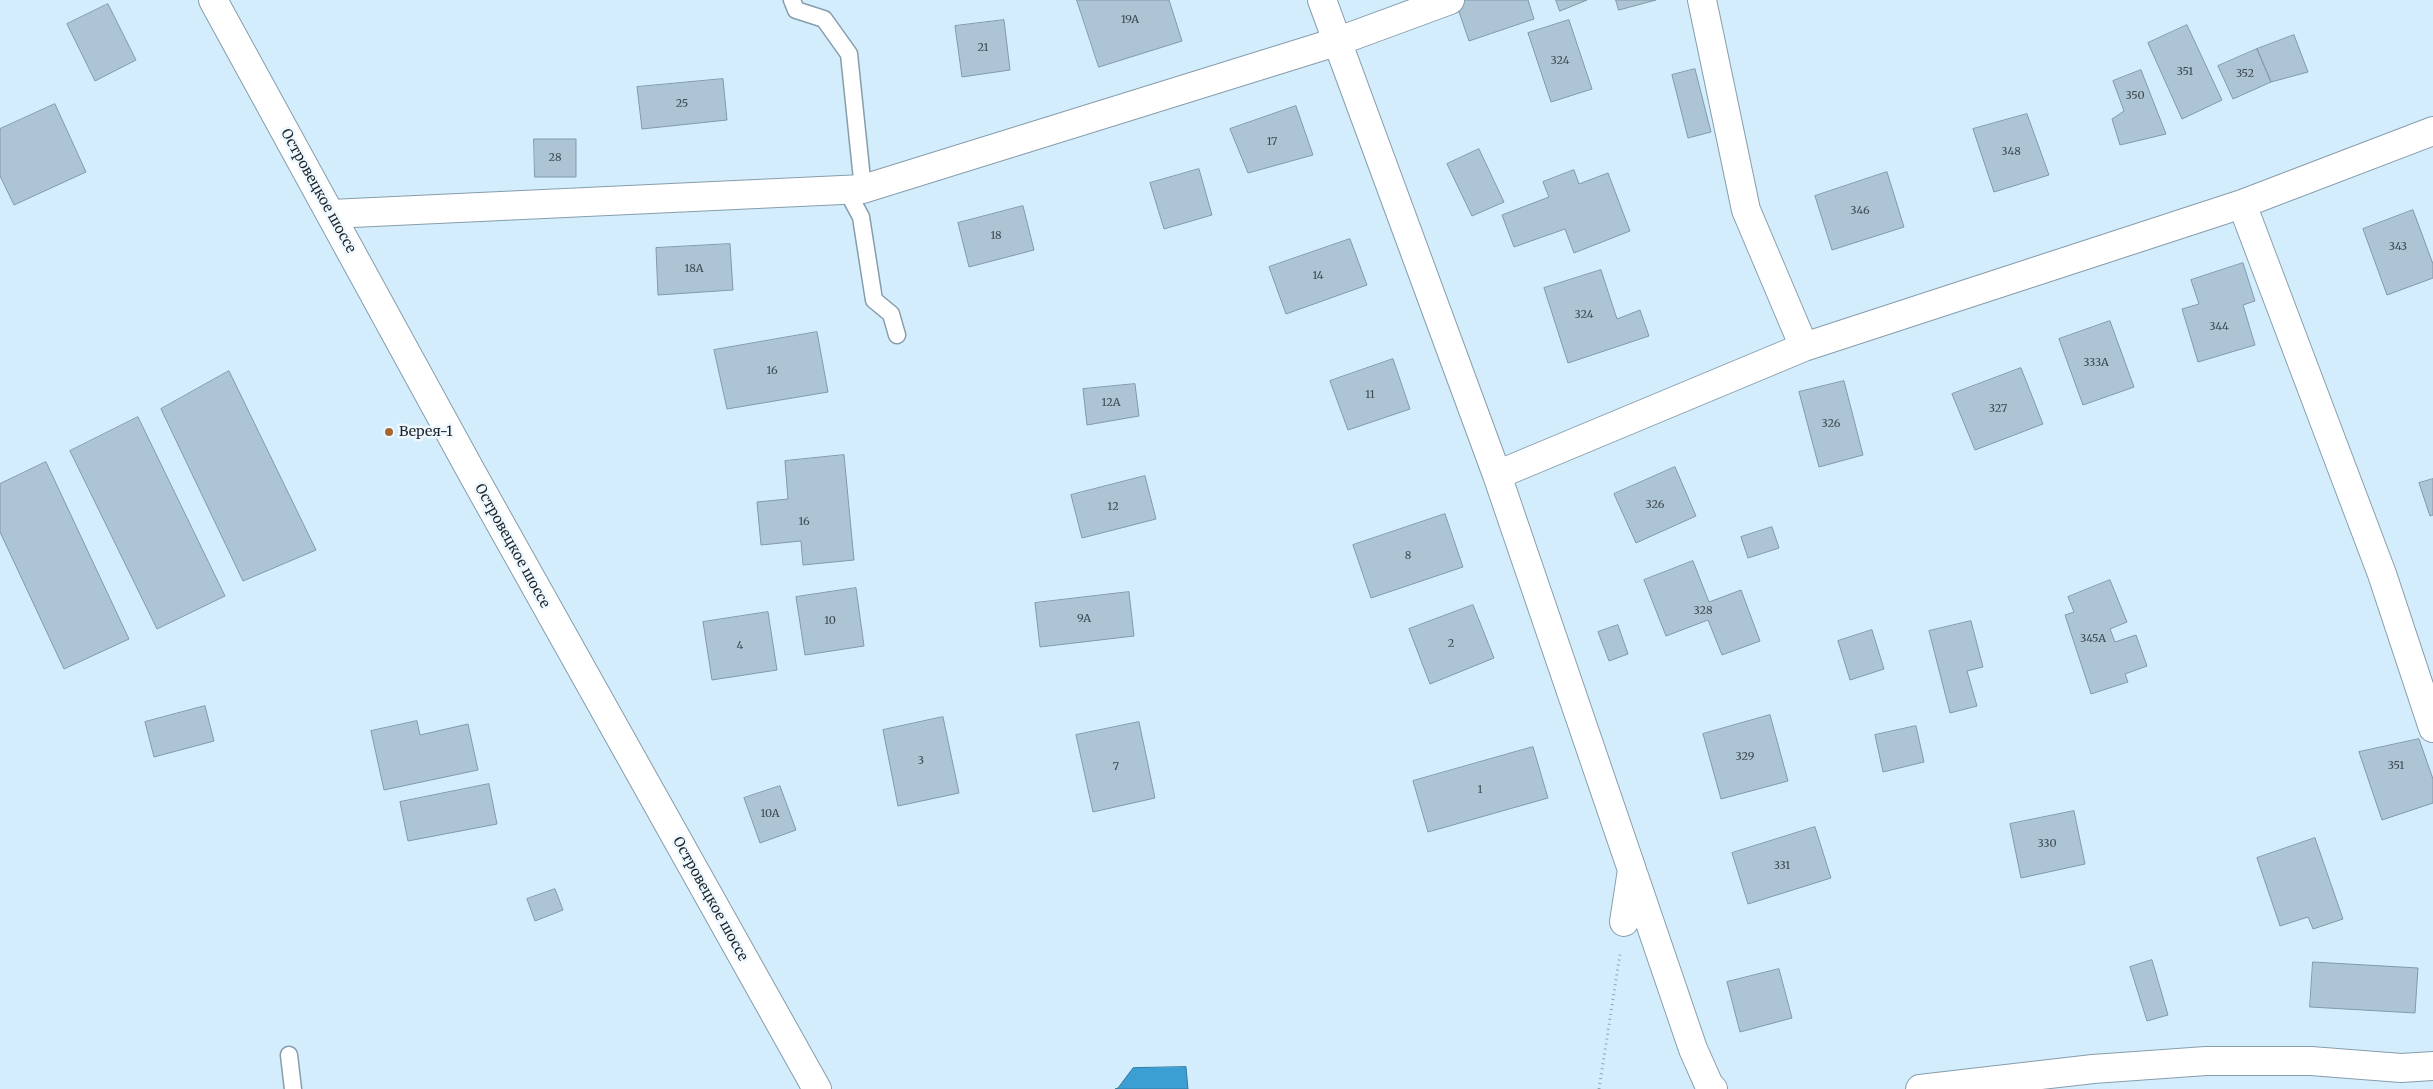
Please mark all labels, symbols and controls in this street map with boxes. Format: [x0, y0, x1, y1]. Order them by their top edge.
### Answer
house number: 19А [1121, 13, 1139, 27]
house number: 21 [977, 41, 989, 55]
house number: 324 [1551, 54, 1569, 68]
house number: 351 [2177, 65, 2193, 79]
house number: 352 [2236, 67, 2254, 81]
house number: 350 [2125, 89, 2145, 103]
house number: 25 [676, 97, 688, 111]
street label: Островецкое шоссе [277, 126, 359, 256]
house number: 17 [1267, 135, 1277, 149]
house number: 348 [2001, 145, 2021, 159]
house number: 28 [549, 151, 561, 165]
house number: 346 [1850, 204, 1870, 218]
house number: 18 [990, 229, 1002, 243]
house number: 343 [2389, 240, 2407, 254]
house number: 18А [685, 262, 703, 276]
house number: 14 [1312, 269, 1324, 283]
house number: 324 [1575, 308, 1593, 322]
house number: 344 [2209, 320, 2229, 334]
house number: 333А [2083, 356, 2109, 370]
house number: 16 [766, 364, 778, 378]
house number: 11 [1365, 388, 1375, 402]
house number: 12А [1101, 396, 1121, 410]
house number: 327 [1989, 402, 2007, 416]
house number: 326 [1822, 417, 1840, 431]
place label: Верея-1 [399, 424, 452, 440]
marker: Верея-1 [383, 426, 395, 438]
street label: Островецкое шоссе [471, 481, 553, 611]
house number: 326 [1646, 498, 1664, 512]
house number: 12 [1107, 500, 1119, 514]
house number: 16 [798, 515, 810, 529]
house number: 8 [1405, 549, 1411, 563]
house number: 328 [1694, 604, 1712, 618]
house number: 9А [1077, 612, 1091, 626]
house number: 10 [824, 614, 836, 628]
house number: 345А [2080, 632, 2106, 646]
house number: 2 [1448, 637, 1454, 651]
house number: 4 [737, 639, 743, 653]
house number: 329 [1736, 750, 1754, 764]
house number: 3 [918, 754, 924, 768]
house number: 351 [2388, 759, 2404, 773]
house number: 7 [1113, 760, 1119, 774]
house number: 1 [1478, 783, 1482, 797]
house number: 10А [760, 807, 780, 821]
street label: Островецкое шоссе [669, 834, 751, 964]
house number: 330 [2037, 837, 2057, 851]
house number: 331 [1774, 859, 1790, 873]

